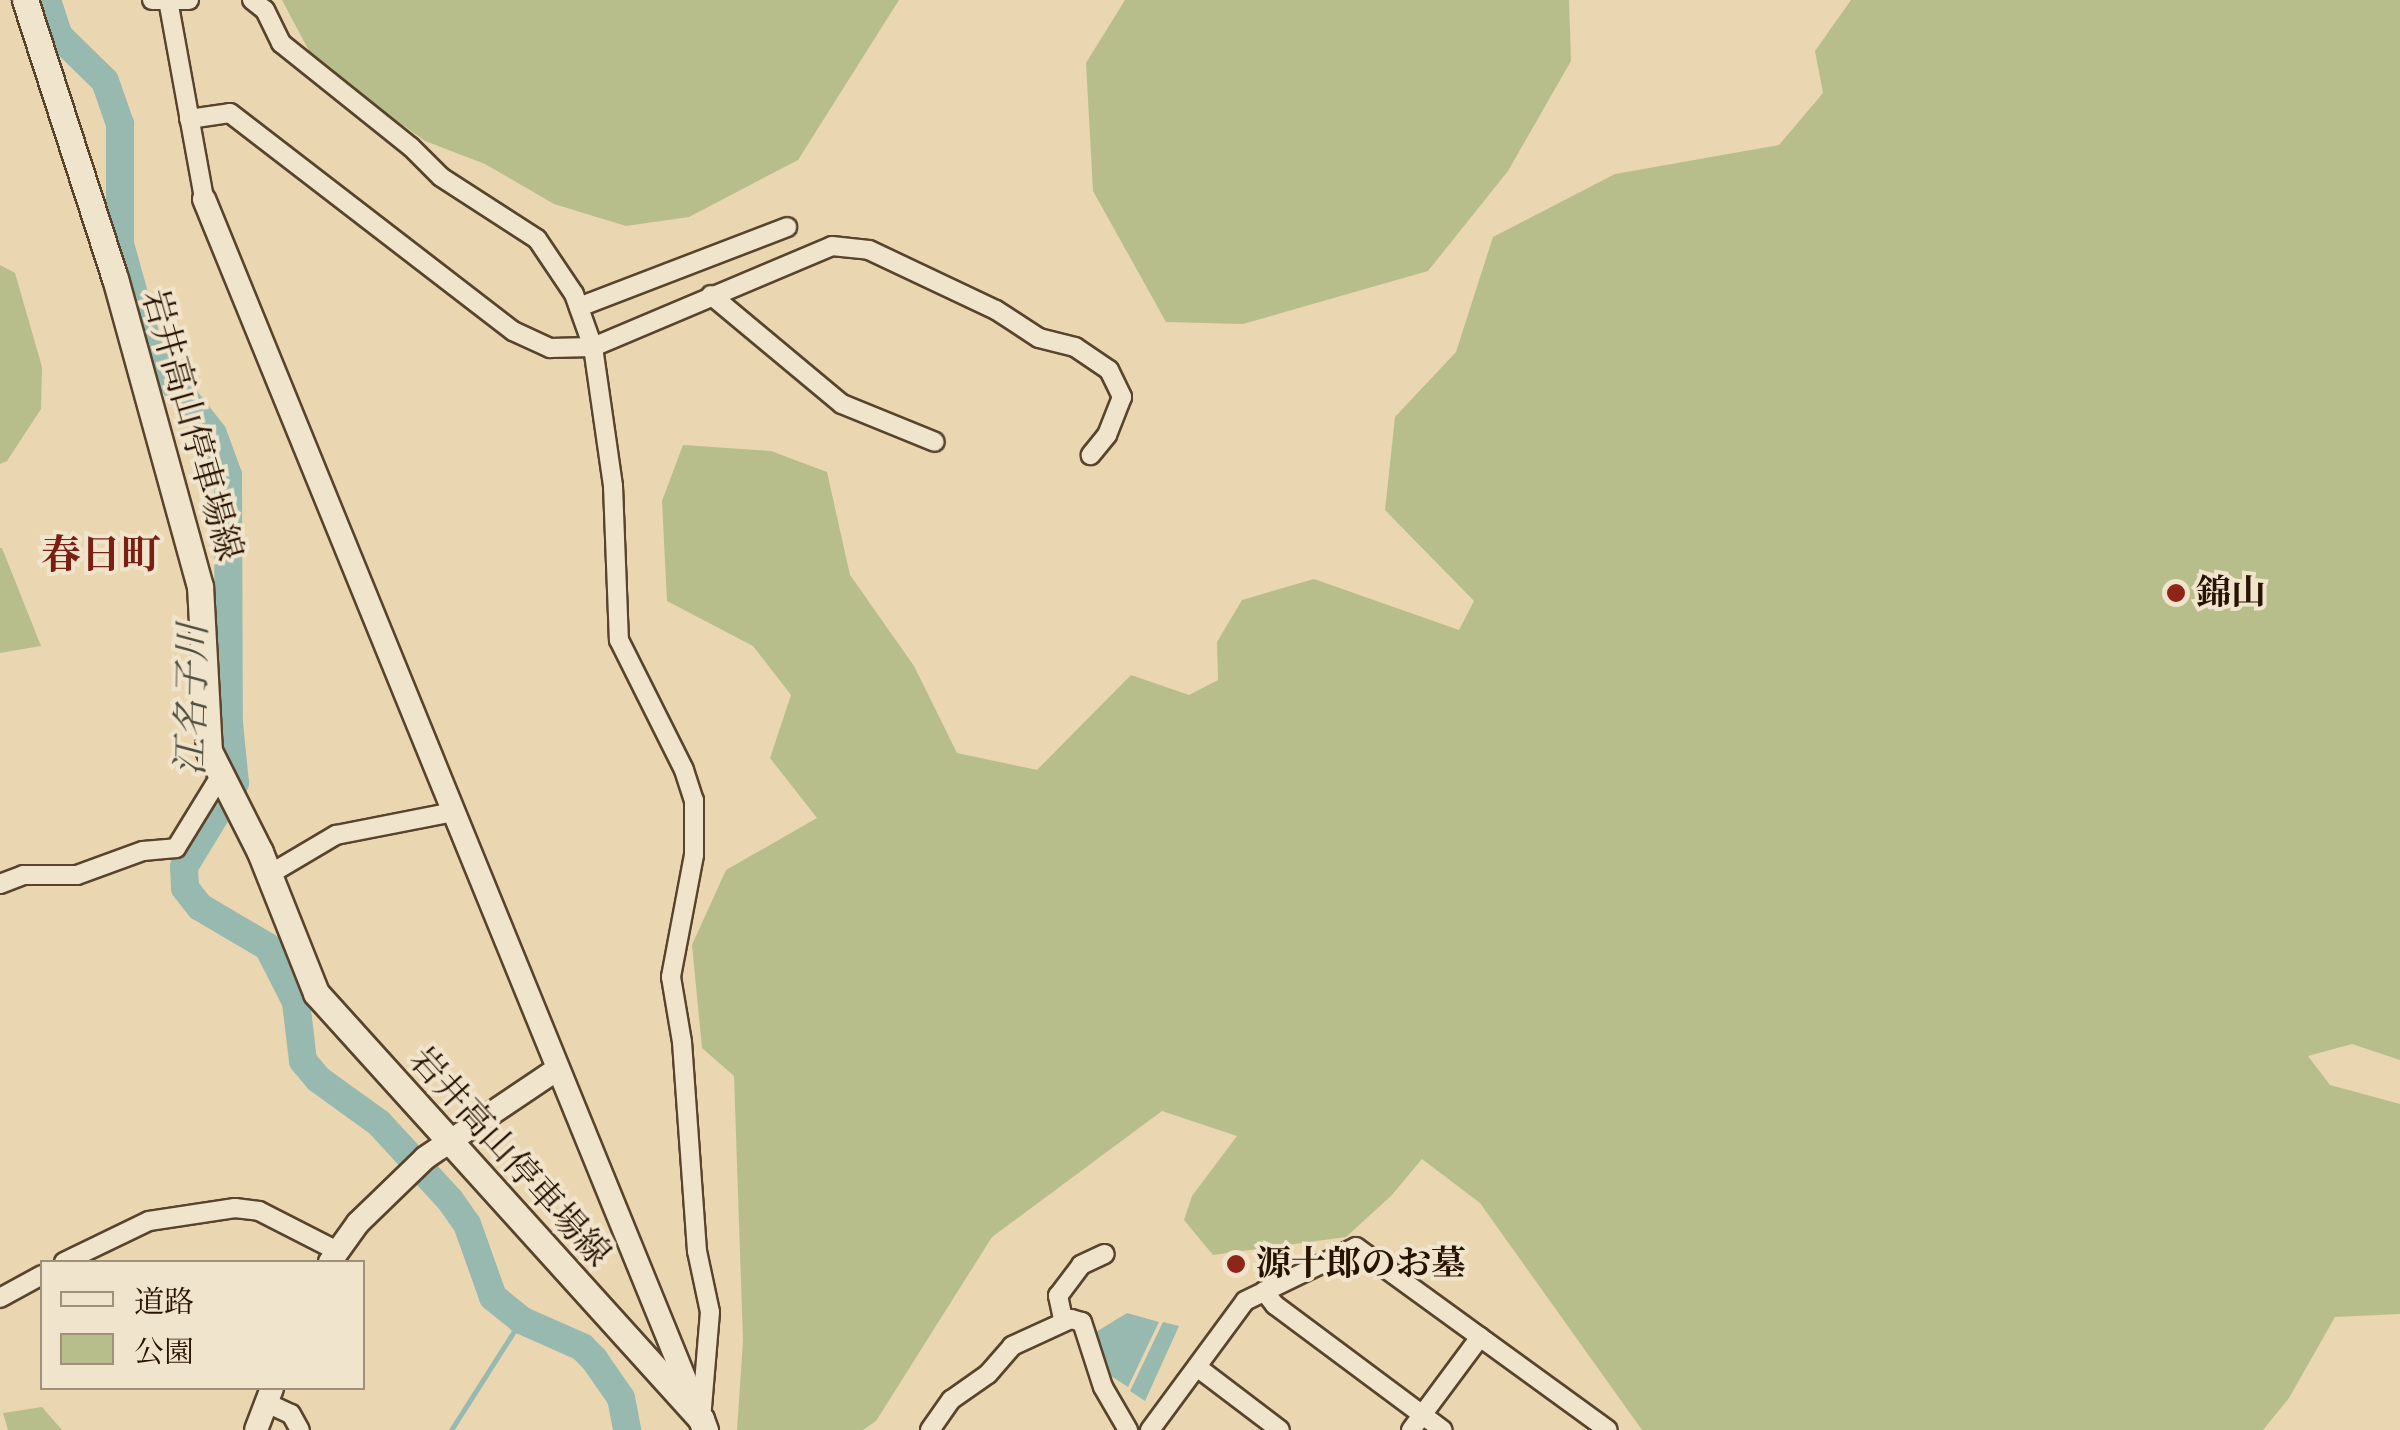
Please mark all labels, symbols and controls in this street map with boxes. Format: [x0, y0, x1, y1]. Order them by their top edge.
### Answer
street label: 岩井高山停車場線 [133, 285, 251, 565]
district label: 春日町 [41, 531, 161, 579]
place label: 錦山 [2196, 572, 2266, 614]
marker: 錦山 [2165, 582, 2187, 604]
water label: 江名子川 [168, 624, 216, 776]
street label: 岩井高山停車場線 [401, 1039, 619, 1275]
place label: 源十郎のお墓 [1256, 1243, 1466, 1285]
marker: 源十郎のお墓 [1225, 1253, 1247, 1275]
legend [40, 1260, 365, 1390]
text: 道路 [134, 1285, 194, 1320]
text: 公園 [134, 1335, 194, 1370]

